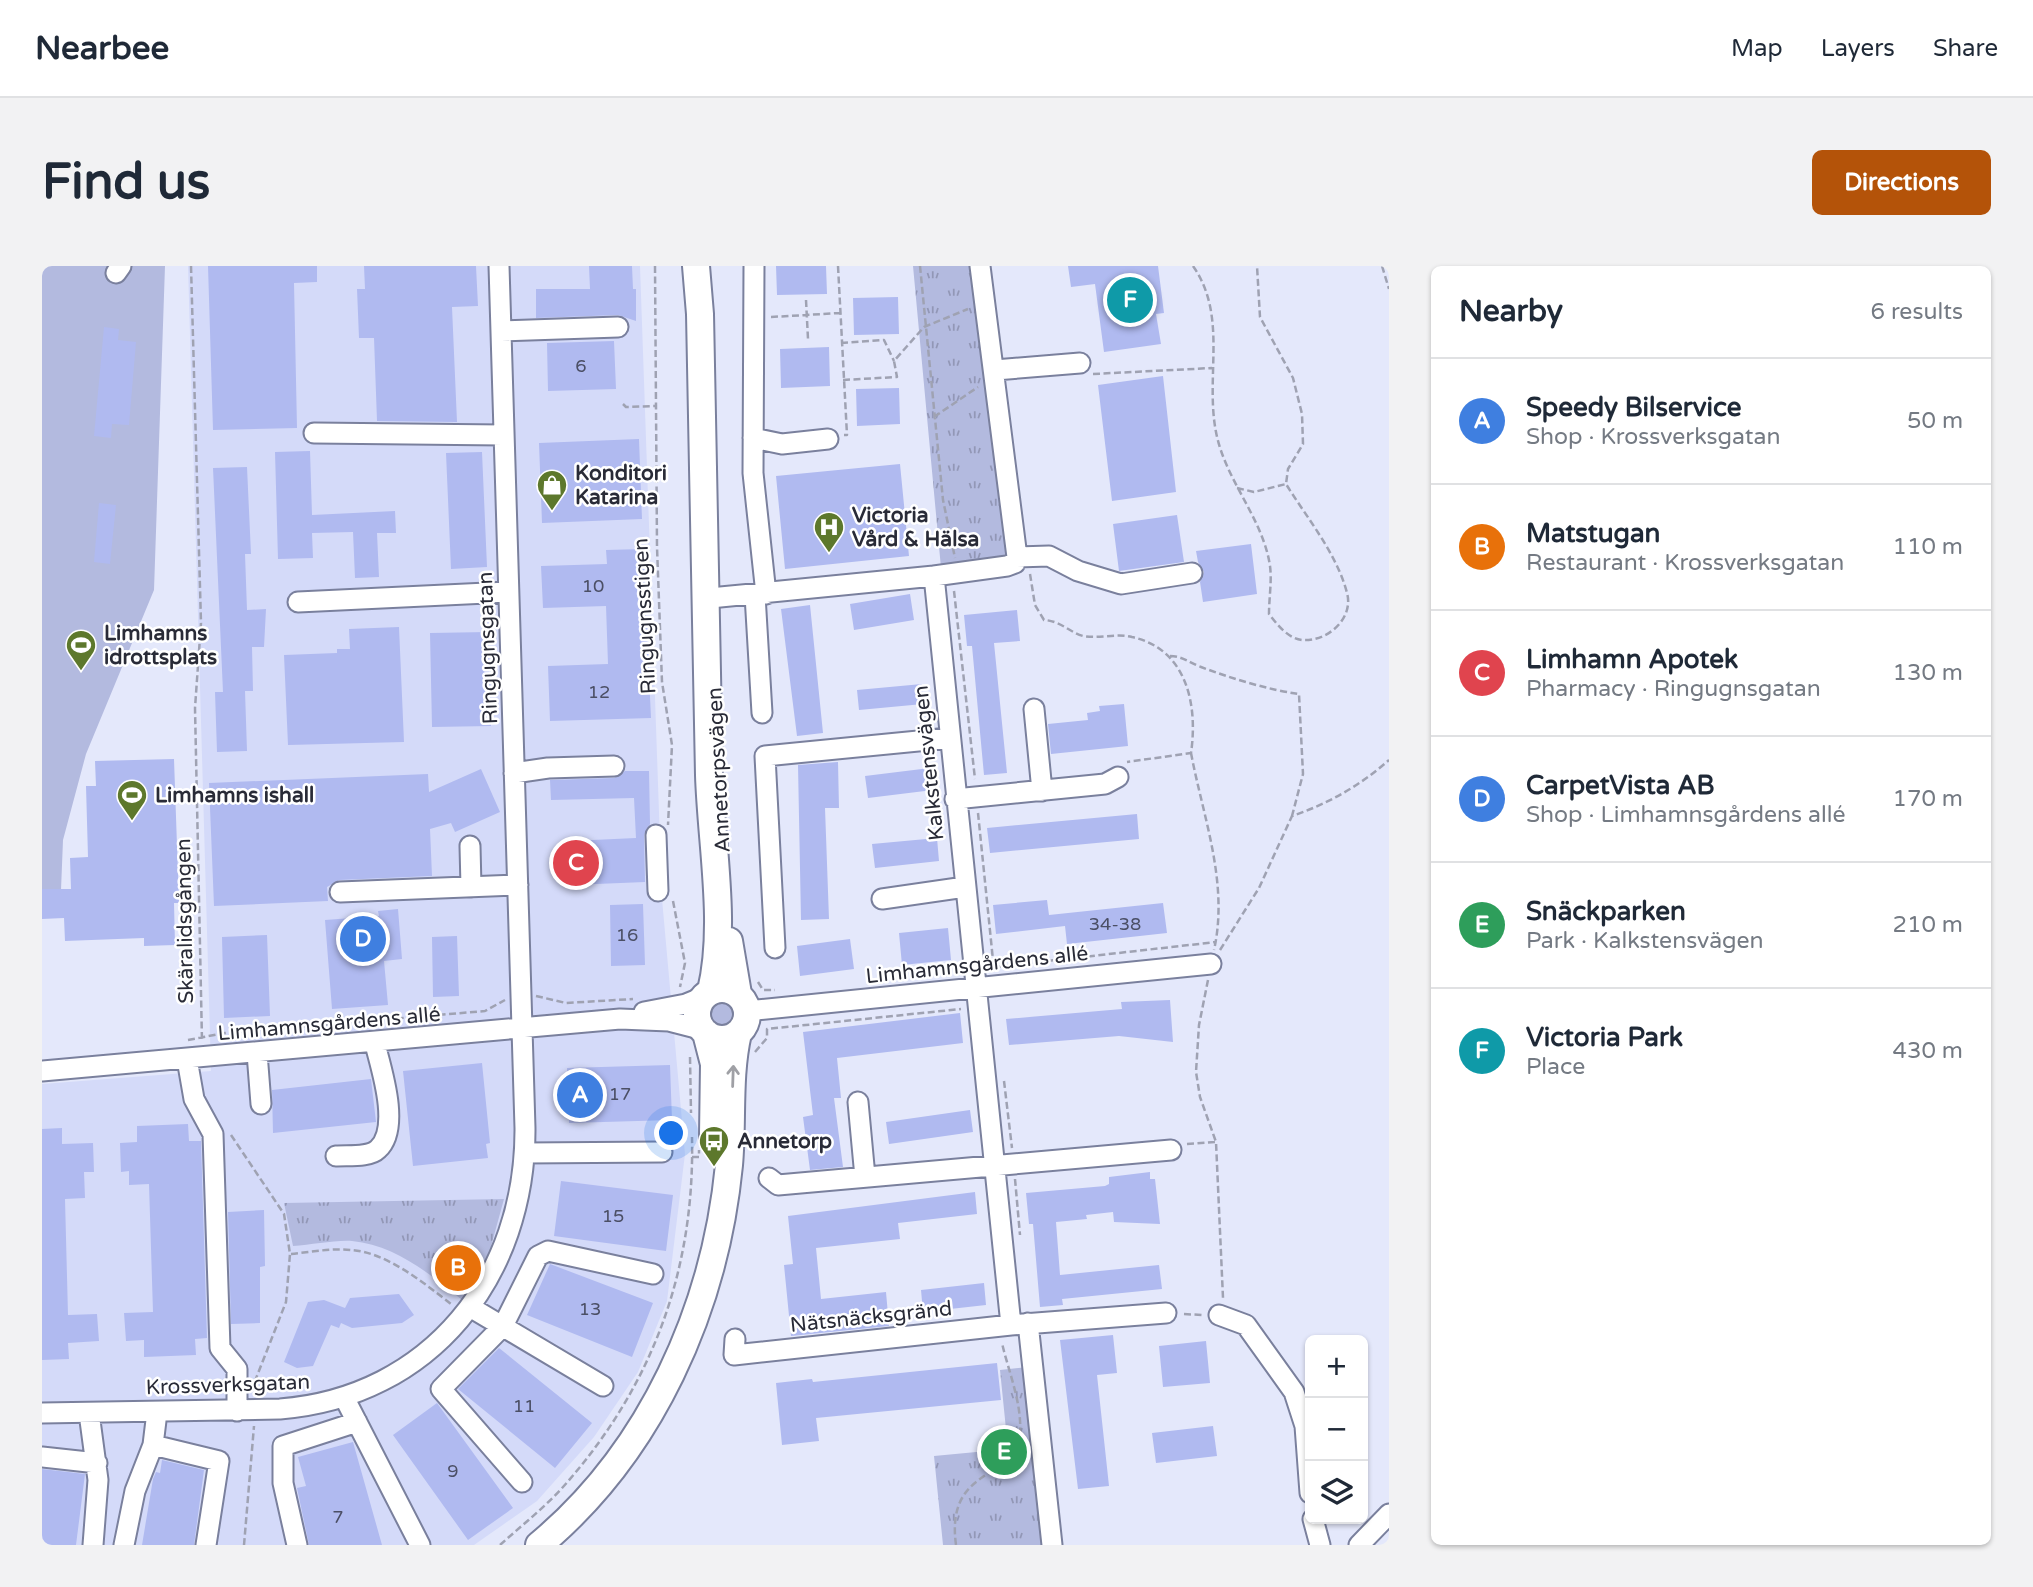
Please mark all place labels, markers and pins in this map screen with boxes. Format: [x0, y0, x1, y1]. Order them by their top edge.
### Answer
pin: F [1107, 274, 1153, 326]
place label: Konditori Katarina [575, 461, 667, 510]
shop icon: Konditori Katarina [535, 468, 569, 512]
place label: Victoria Vård & Hälsa [852, 503, 979, 552]
hospital icon: Victoria Vård & Hälsa [812, 510, 846, 554]
place label: Limhamns idrottsplats [104, 621, 217, 670]
sports icon: Limhamns idrottsplats [64, 628, 98, 672]
sports icon: Limhamns ishall [115, 778, 149, 822]
place label: Limhamns ishall [155, 783, 314, 808]
pin: C [553, 837, 599, 889]
pin: D [340, 913, 386, 965]
pin: A [557, 1069, 603, 1121]
bus stop icon: Annetorp [697, 1124, 731, 1168]
place label: Annetorp [737, 1129, 832, 1154]
pin: B [435, 1242, 481, 1294]
pin: E [981, 1426, 1027, 1478]

